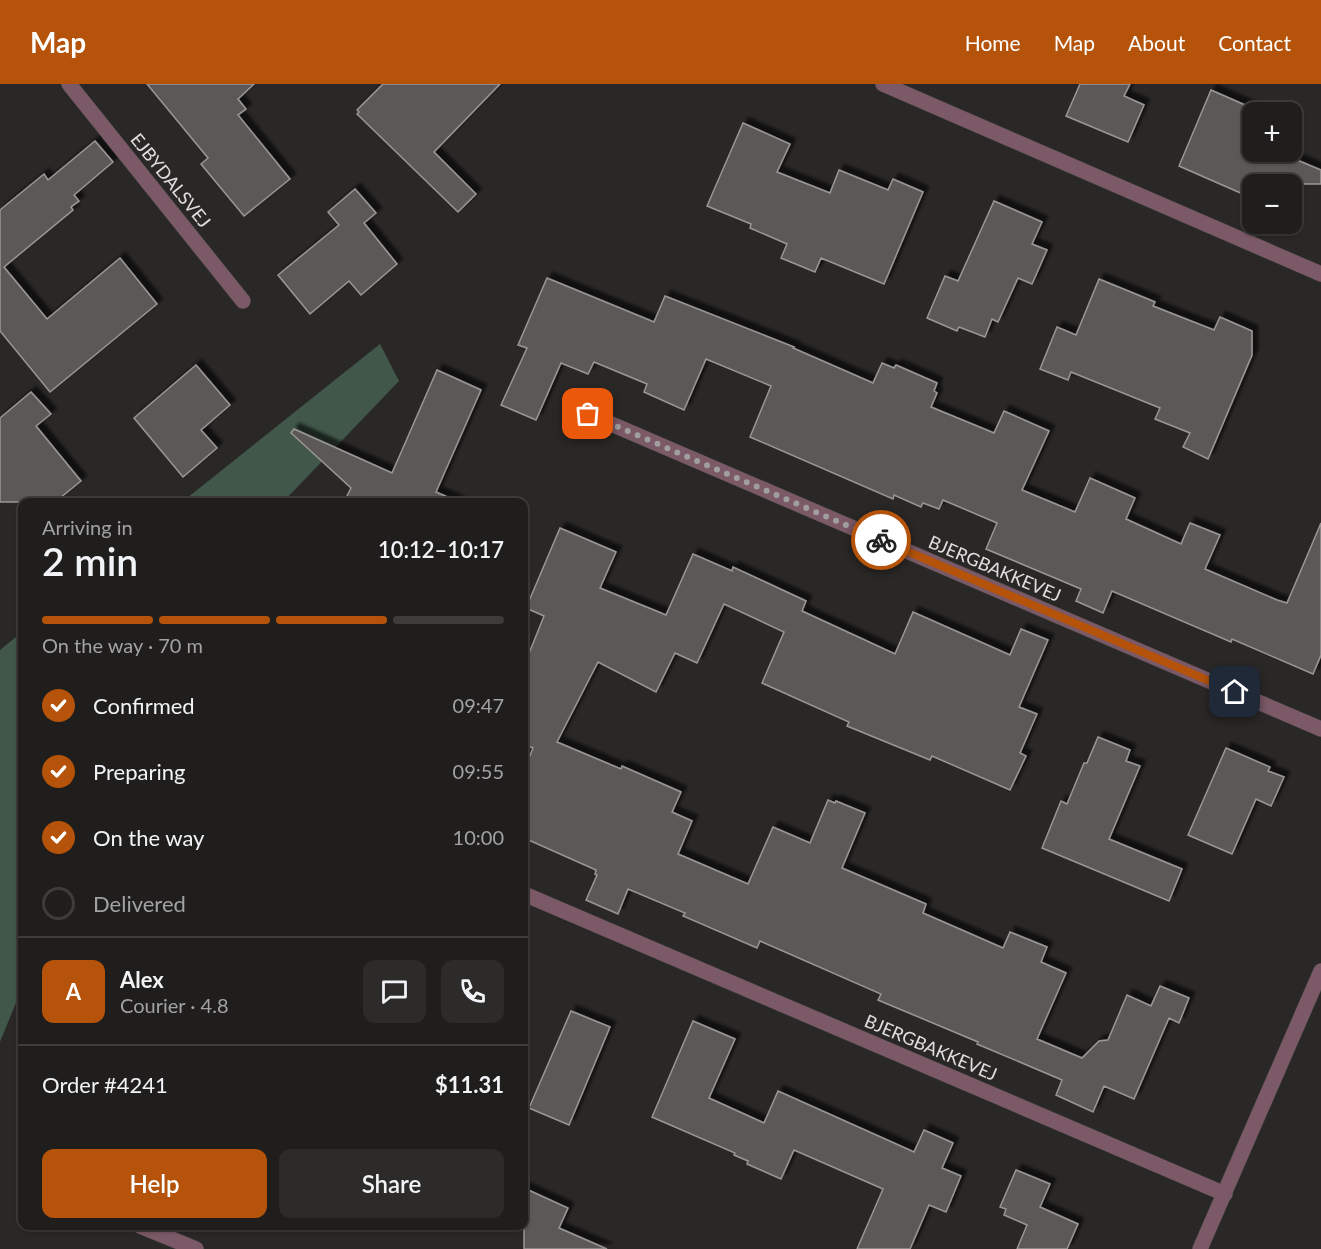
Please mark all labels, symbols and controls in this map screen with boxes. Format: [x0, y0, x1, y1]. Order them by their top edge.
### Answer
text: Map [30, 25, 86, 59]
text: Home [965, 30, 1021, 55]
text: Map [1054, 30, 1095, 55]
text: About [1128, 30, 1185, 55]
text: Contact [1218, 30, 1291, 55]
map controls [1242, 102, 1302, 234]
button: + [1242, 102, 1302, 162]
street label: EJBYDALSVEJ [126, 128, 216, 232]
button: − [1242, 174, 1302, 234]
pin [562, 388, 613, 439]
icon: bag [571, 397, 604, 430]
courier [851, 510, 911, 570]
text: Arriving in [42, 515, 133, 539]
icon: bike [865, 524, 898, 557]
street label: BJERGBAKKEVEJ [925, 530, 1065, 606]
text: 10:12–10:17 [378, 536, 504, 563]
text: 2 min [42, 538, 138, 584]
text: On the way · 70 m [42, 633, 203, 657]
pin [1209, 666, 1260, 717]
icon: home [1218, 675, 1251, 708]
icon: check [42, 689, 75, 722]
text: Confirmed [93, 692, 195, 719]
text: 09:47 [453, 693, 504, 717]
icon: check [42, 755, 75, 788]
text: Preparing [93, 758, 185, 785]
text: 09:55 [453, 759, 504, 783]
icon: check [42, 821, 75, 854]
text: On the way [93, 824, 204, 851]
text: 10:00 [453, 825, 504, 849]
text: Delivered [93, 890, 186, 917]
button: chat [363, 960, 426, 1023]
button: phone [441, 960, 504, 1023]
text: Alex [120, 966, 164, 993]
text: A [66, 978, 81, 1005]
text: Courier · 4.8 [120, 993, 229, 1017]
street label: BJERGBAKKEVEJ [861, 1009, 1001, 1085]
text: Order #4241 [42, 1071, 168, 1098]
text: $11.31 [435, 1071, 504, 1098]
button: Help [42, 1149, 267, 1218]
button: Share [279, 1149, 504, 1218]

